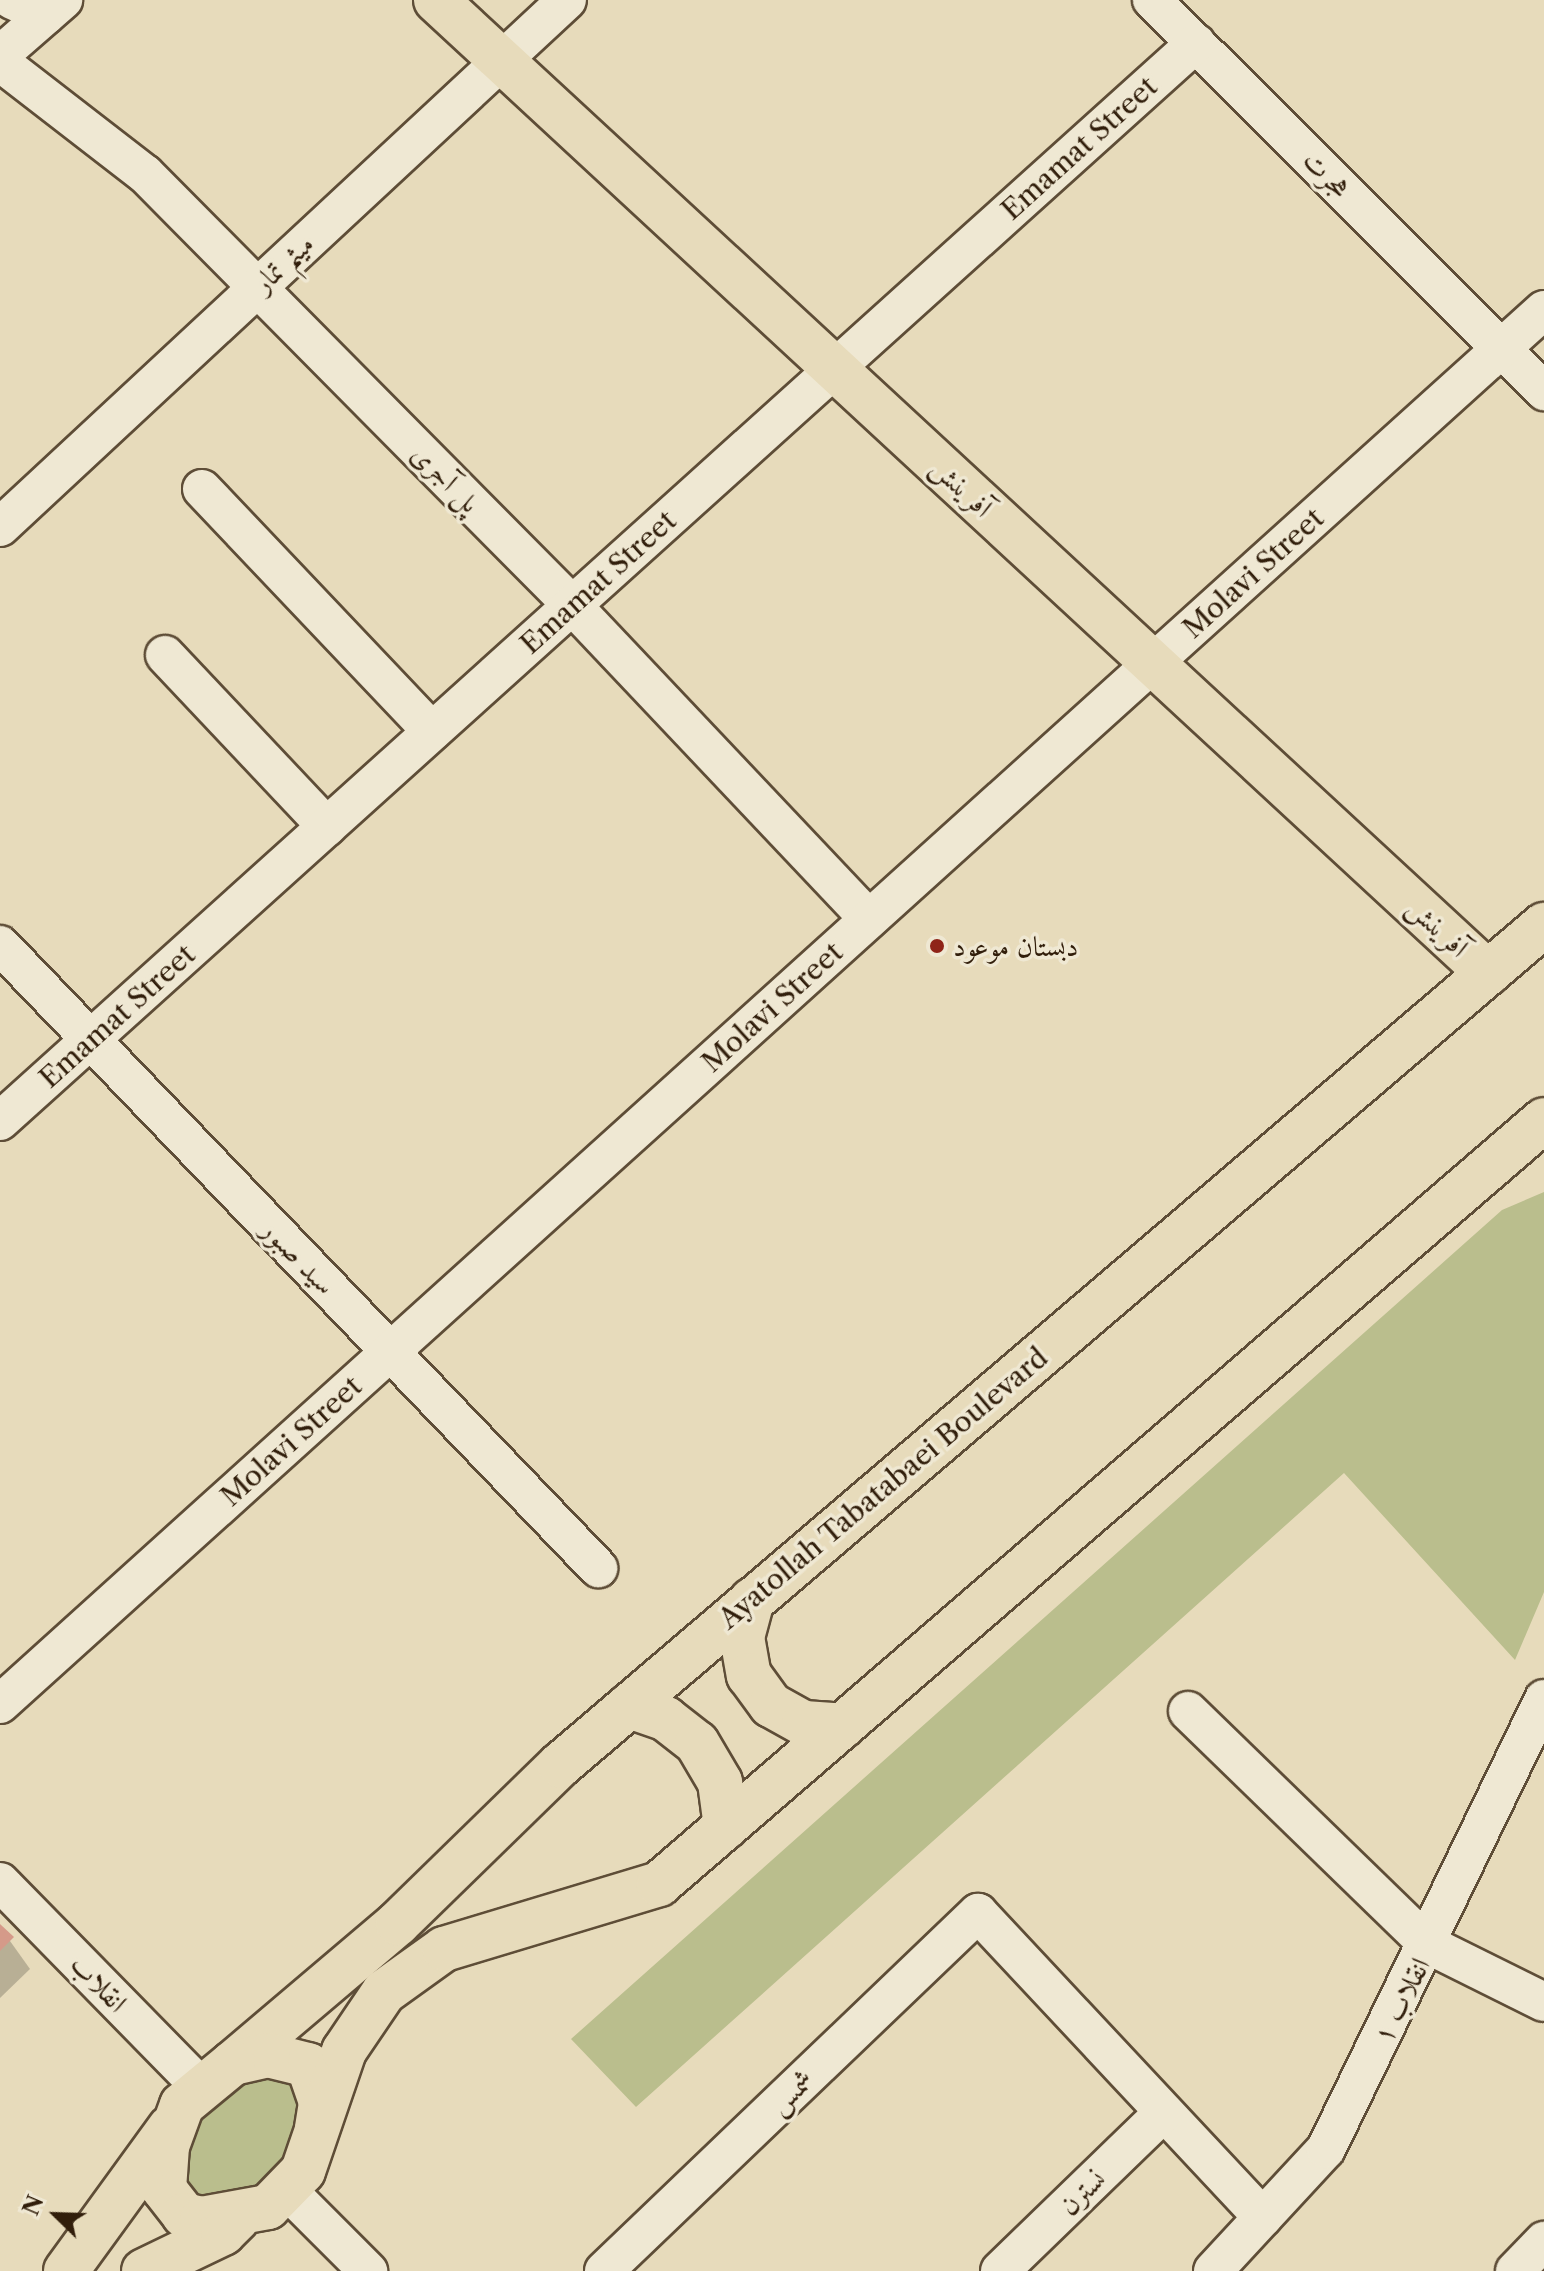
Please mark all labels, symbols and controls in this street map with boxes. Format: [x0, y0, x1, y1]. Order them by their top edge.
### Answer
street label: Emamat Street [994, 69, 1164, 227]
street label: هجرت [1296, 143, 1358, 205]
street label: میثم تمار [246, 227, 320, 299]
street label: پل آجری [405, 437, 487, 519]
street label: آفرینش [924, 450, 1000, 524]
street label: Molavi Street [1176, 501, 1330, 645]
street label: Emamat Street [513, 503, 683, 661]
street label: آفرینش [1400, 890, 1476, 964]
place label: دبستان موعود [953, 929, 1078, 963]
street label: Molavi Street [695, 935, 849, 1079]
street label: Emamat Street [32, 937, 202, 1095]
marker: دبستان موعود [928, 937, 946, 955]
street label: سید صبور [255, 1213, 343, 1301]
street label: Ayatollah Tabatabaei Boulevard [711, 1340, 1055, 1636]
street label: Molavi Street [214, 1369, 368, 1513]
street label: انقلاب [64, 1947, 134, 2019]
street label: انقلاب ۱ [1365, 1952, 1437, 2048]
street label: شمس [761, 2063, 821, 2121]
street label: نسترن [1052, 2162, 1112, 2222]
north arrow [16, 2175, 96, 2255]
text: N [17, 2191, 50, 2220]

